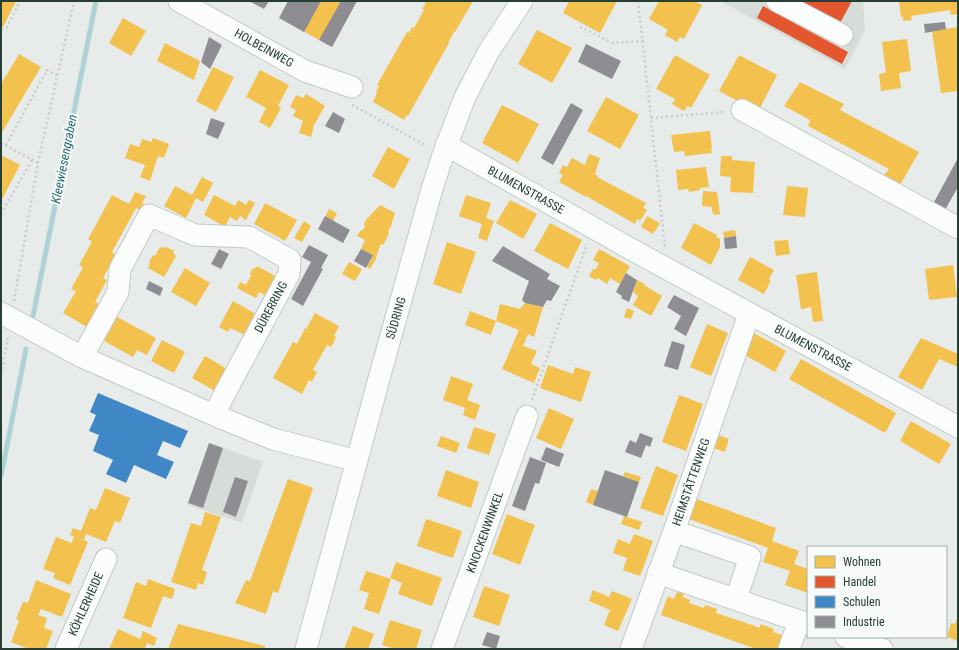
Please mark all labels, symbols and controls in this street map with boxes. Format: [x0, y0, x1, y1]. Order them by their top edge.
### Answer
street label: HOLBEINWEG [232, 26, 296, 70]
water label: Kleewiesengraben [48, 113, 80, 205]
street label: BLUMENSTRASSE [485, 163, 567, 217]
street label: DÜRERRING [251, 278, 290, 335]
street label: SÜDRING [382, 295, 409, 341]
street label: BLUMENSTRASSE [772, 322, 854, 374]
street label: HEIMSTÄTTENWEG [668, 436, 713, 528]
street label: KNOCKENWINKEL [464, 489, 506, 575]
legend [807, 546, 947, 638]
text: Wohnen [843, 555, 881, 569]
street label: KÖHLERHEIDE [65, 570, 106, 638]
text: Handel [843, 575, 876, 589]
text: Schulen [843, 595, 881, 609]
text: Industrie [843, 615, 885, 629]

